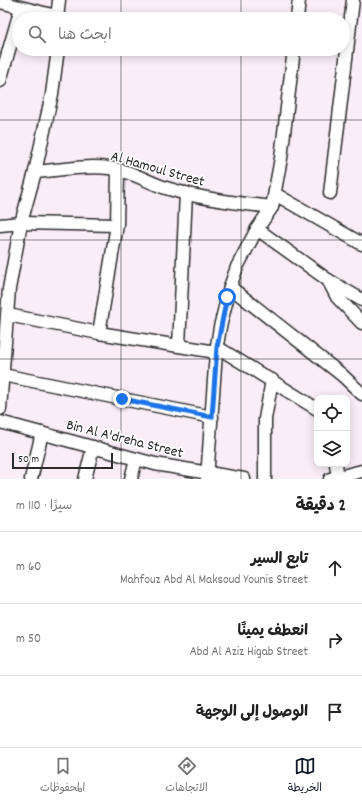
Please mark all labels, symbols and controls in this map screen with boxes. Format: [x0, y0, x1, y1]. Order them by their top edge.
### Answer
search box [12, 12, 350, 56]
icon: search [26, 23, 48, 45]
text: ابحث هنا [58, 25, 112, 47]
street label: Al Hamoul Street [108, 146, 207, 194]
route start [218, 288, 236, 306]
route end [113, 390, 131, 408]
map controls [314, 395, 350, 467]
button: locate [314, 395, 350, 431]
street label: Bin Al A'dreha Street [64, 415, 186, 465]
button: layers [314, 431, 350, 467]
scale bar [12, 451, 113, 470]
text: 50 m [18, 452, 39, 468]
text: 2 دقيقة [295, 495, 346, 519]
text: سيرًا · 110 m [16, 497, 72, 516]
text: تابع السير [251, 549, 308, 571]
icon: ahead [324, 557, 346, 579]
text: 60 m [16, 558, 41, 577]
text: Mahfouz Abd Al Maksoud Younis Street [120, 571, 308, 590]
text: انعطف يمينًا [238, 621, 308, 643]
icon: right [324, 629, 346, 651]
text: 50 m [16, 630, 41, 649]
text: Abd Al Aziz Higab Street [190, 643, 308, 662]
icon: arrive [324, 701, 346, 723]
text: الوصول إلى الوجهة [196, 702, 308, 724]
tab: المحفوظات [40, 755, 85, 797]
tab: الاتجاهات [165, 755, 208, 797]
tab: الخريطة [288, 755, 322, 797]

